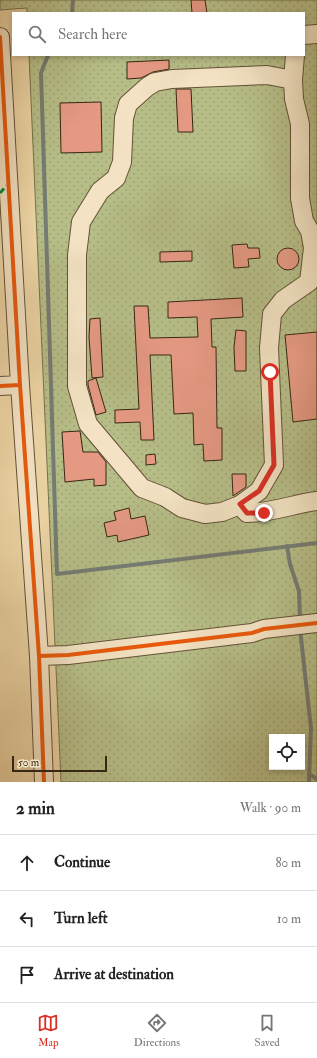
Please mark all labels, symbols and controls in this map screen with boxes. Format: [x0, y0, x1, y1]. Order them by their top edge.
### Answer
search box [12, 12, 305, 56]
icon: search [26, 23, 48, 45]
text: Search here [58, 25, 127, 44]
route start [261, 363, 279, 381]
route end [255, 504, 273, 522]
map controls [269, 734, 305, 770]
button: locate [269, 734, 305, 770]
scale bar [12, 754, 107, 773]
text: 50 m [18, 756, 39, 769]
text: 2 min [16, 798, 55, 819]
text: Walk · 90 m [240, 800, 301, 816]
icon: ahead [16, 852, 38, 874]
text: Continue [54, 853, 110, 872]
text: 80 m [275, 855, 301, 871]
icon: left [16, 908, 38, 930]
text: Turn left [54, 909, 108, 928]
text: 10 m [277, 911, 301, 927]
icon: arrive [16, 964, 38, 986]
text: Arrive at destination [54, 965, 174, 984]
tab: Map [37, 1012, 59, 1049]
tab: Directions [134, 1012, 180, 1049]
tab: Saved [255, 1012, 280, 1049]

